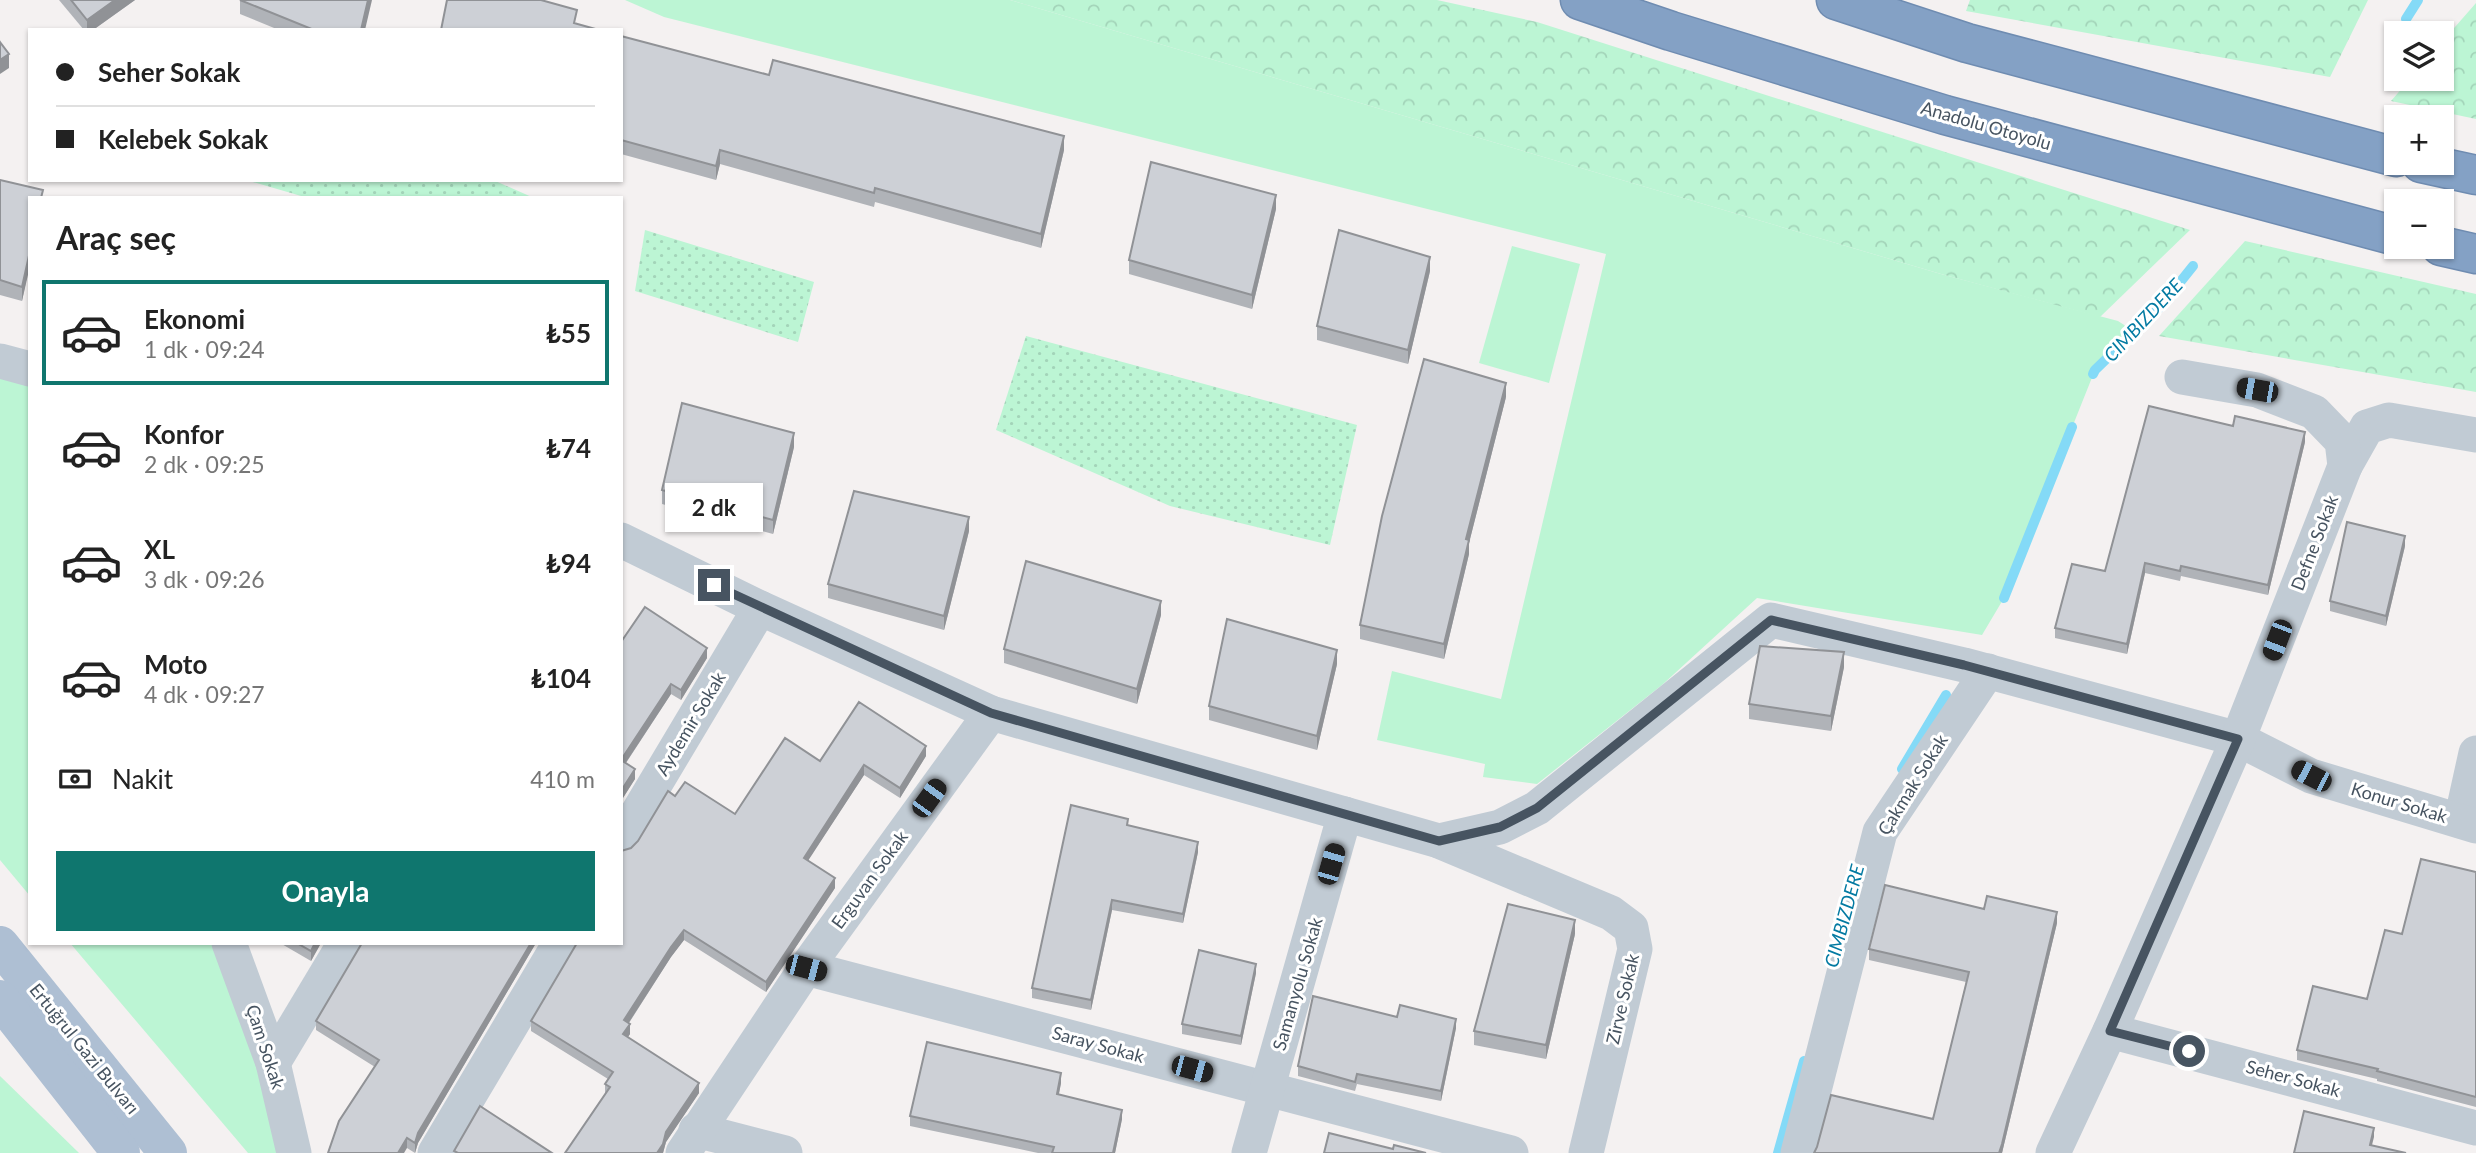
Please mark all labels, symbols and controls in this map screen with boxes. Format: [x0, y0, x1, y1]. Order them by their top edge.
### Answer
map controls [2384, 21, 2454, 259]
button: layers [2384, 21, 2454, 91]
text: Seher Sokak [98, 56, 240, 88]
street label: Anadolu Otoyolu [1919, 96, 2054, 154]
button: + [2384, 105, 2454, 175]
text: Kelebek Sokak [98, 123, 268, 155]
button: − [2384, 189, 2454, 259]
text: Araç seç [56, 218, 176, 257]
water label: CIMBIZDERE [2098, 273, 2187, 366]
icon: car [60, 301, 123, 364]
text: Ekonomi [144, 303, 245, 335]
text: ₺55 [546, 317, 591, 349]
text: 1 dk · 09:24 [144, 335, 265, 363]
car [2235, 376, 2280, 404]
icon: car [60, 416, 123, 479]
text: Konfor [144, 418, 224, 450]
text: ₺74 [546, 432, 591, 464]
text: 2 dk · 09:25 [144, 450, 265, 478]
callout: 2 dk [665, 484, 763, 532]
street label: Defne Sokak [2286, 491, 2343, 594]
text: 2 dk [692, 493, 736, 521]
icon: car [60, 531, 123, 594]
text: XL [144, 533, 175, 565]
text: ₺94 [546, 547, 591, 579]
text: 3 dk · 09:26 [144, 565, 265, 593]
route end [698, 569, 730, 601]
car [2260, 617, 2295, 663]
icon: car [60, 646, 123, 709]
text: Moto [144, 648, 207, 680]
text: ₺104 [531, 662, 591, 694]
street label: Aydemir Sokak [651, 667, 730, 779]
text: 4 dk · 09:27 [144, 680, 265, 708]
street label: Çakmak Sokak [1872, 729, 1952, 839]
car [2288, 757, 2335, 795]
icon: cash [56, 760, 94, 798]
text: Nakit [112, 763, 173, 795]
text: 410 m [530, 765, 595, 793]
car [909, 775, 950, 821]
street label: Konur Sokak [2349, 777, 2451, 827]
street label: Erguvan Sokak [826, 825, 913, 933]
car [1316, 841, 1347, 887]
button: Onayla [56, 851, 595, 931]
water label: CIMBIZDERE [1819, 861, 1868, 970]
street label: Samanyolu Sokak [1268, 914, 1327, 1053]
street label: Zirve Sokak [1601, 951, 1643, 1046]
car [783, 952, 830, 984]
street label: Ertuğrul Gazi Bulvarı [25, 979, 144, 1118]
street label: Çam Sokak [242, 1002, 290, 1093]
street label: Saray Sokak [1050, 1021, 1147, 1067]
route start [2173, 1035, 2205, 1067]
car [1169, 1053, 1216, 1085]
street label: Seher Sokak [2244, 1055, 2344, 1101]

